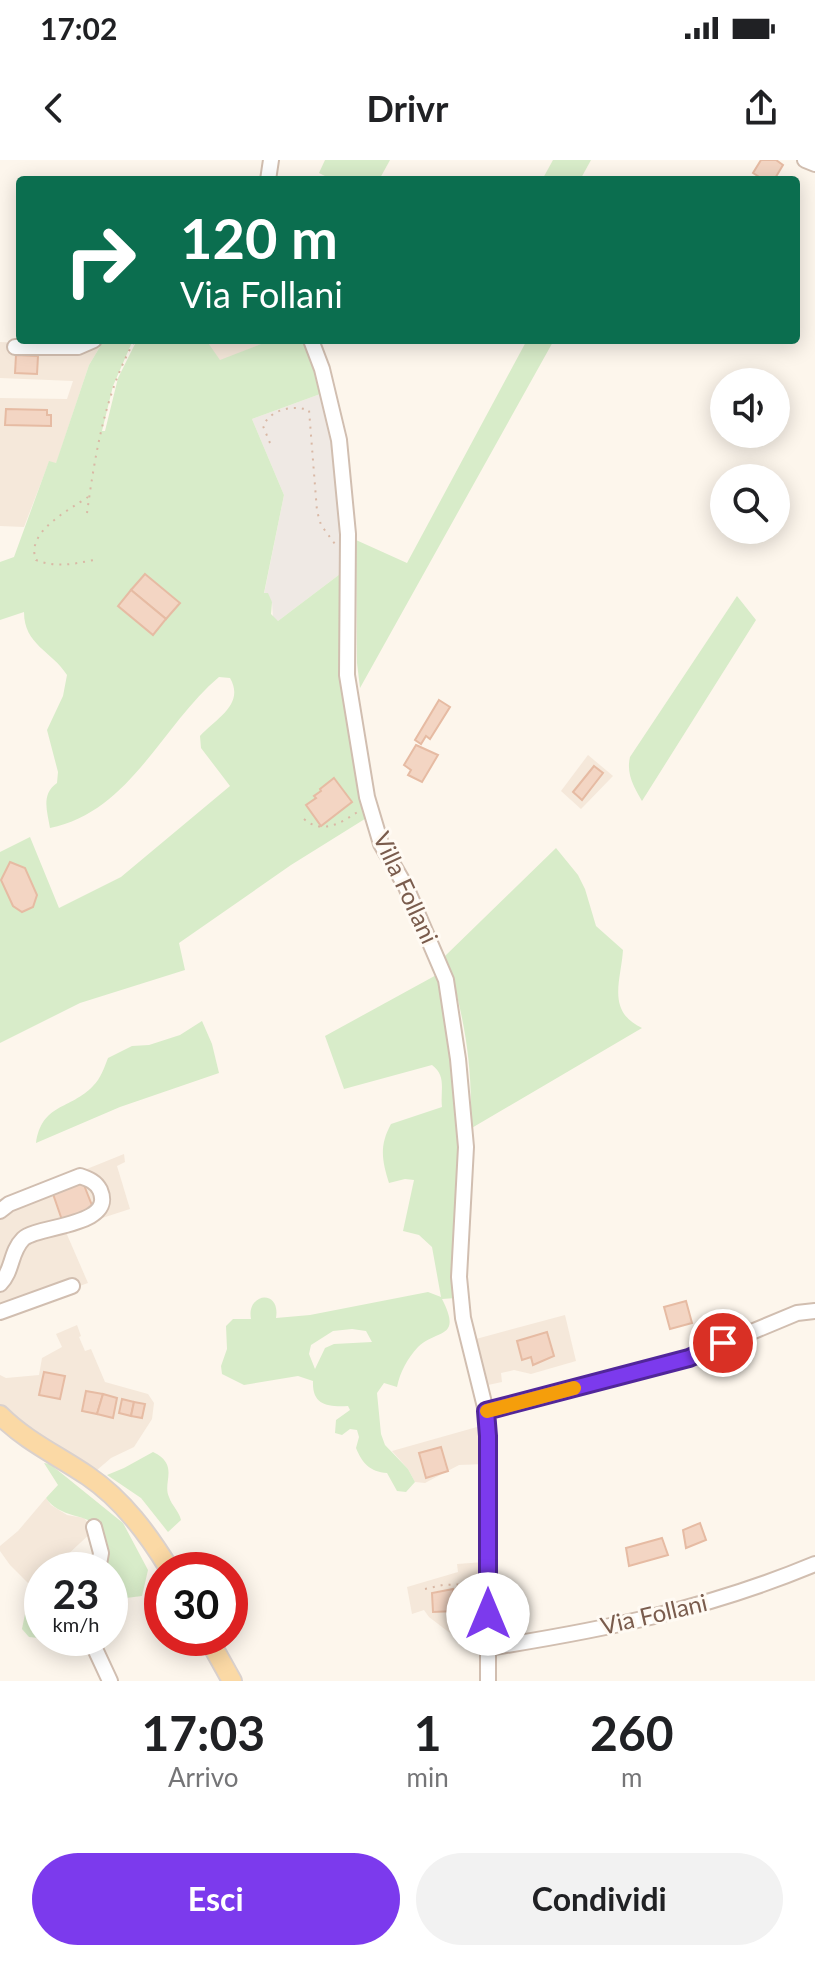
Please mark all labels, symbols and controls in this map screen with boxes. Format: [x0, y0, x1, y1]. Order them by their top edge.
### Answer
text: 17:02 [40, 10, 117, 46]
icon: back [32, 86, 76, 130]
text: Drivr [366, 86, 449, 130]
icon: share [739, 86, 783, 130]
text: 120 m [180, 204, 338, 271]
icon: right [48, 208, 152, 312]
text: Via Follani [180, 272, 343, 316]
map controls [710, 368, 790, 544]
button: sound [710, 368, 790, 448]
button: search [710, 464, 790, 544]
street label: Villa Follani [368, 827, 445, 948]
pin [689, 1309, 757, 1377]
icon: arrive [701, 1321, 745, 1365]
speed limit sign: 30 [144, 1552, 248, 1656]
text: 23 [53, 1570, 99, 1618]
position arrow [446, 1572, 530, 1656]
street label: Via Follani [597, 1587, 710, 1640]
text: km/h [53, 1612, 99, 1636]
text: 17:03 [141, 1704, 265, 1761]
text: 1 [414, 1704, 442, 1761]
text: 260 [590, 1704, 674, 1761]
text: Arrivo [168, 1761, 239, 1793]
text: min [407, 1761, 449, 1793]
text: m [621, 1761, 643, 1793]
button: Esci [32, 1853, 400, 1945]
button: Condividi [416, 1853, 783, 1945]

